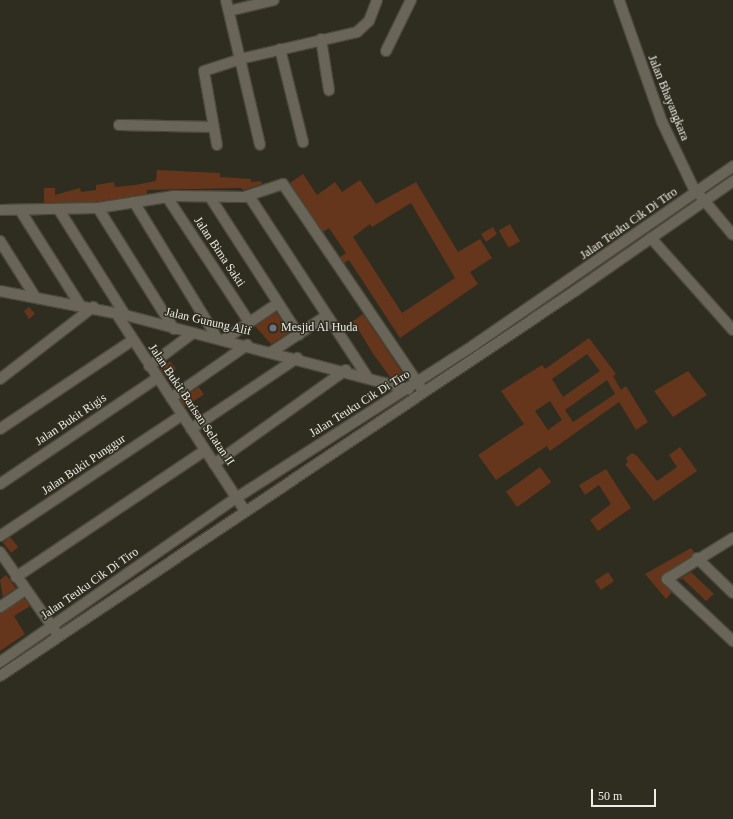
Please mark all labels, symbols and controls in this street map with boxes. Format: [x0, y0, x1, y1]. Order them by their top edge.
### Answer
street label: Jalan Bhayangkara [644, 53, 692, 143]
street label: Jalan Teuku Cik Di Tiro [577, 185, 681, 263]
street label: Jalan Bima Sakti [190, 214, 248, 290]
street label: Jalan Gunung Alif [163, 305, 253, 339]
place label: Mesjid Al Huda [281, 321, 358, 335]
marker: Mesjid Al Huda [268, 323, 278, 333]
street label: Jalan Bukit Barisan Selatan II [145, 342, 237, 468]
street label: Jalan Teuku Cik Di Tiro [307, 367, 413, 441]
street label: Jalan Bukit Rigis [33, 391, 109, 449]
street label: Jalan Bukit Punggur [39, 432, 129, 498]
street label: Jalan Teuku Cik Di Tiro [38, 545, 142, 623]
scale bar [593, 781, 658, 807]
text: 50 m [598, 789, 622, 803]

